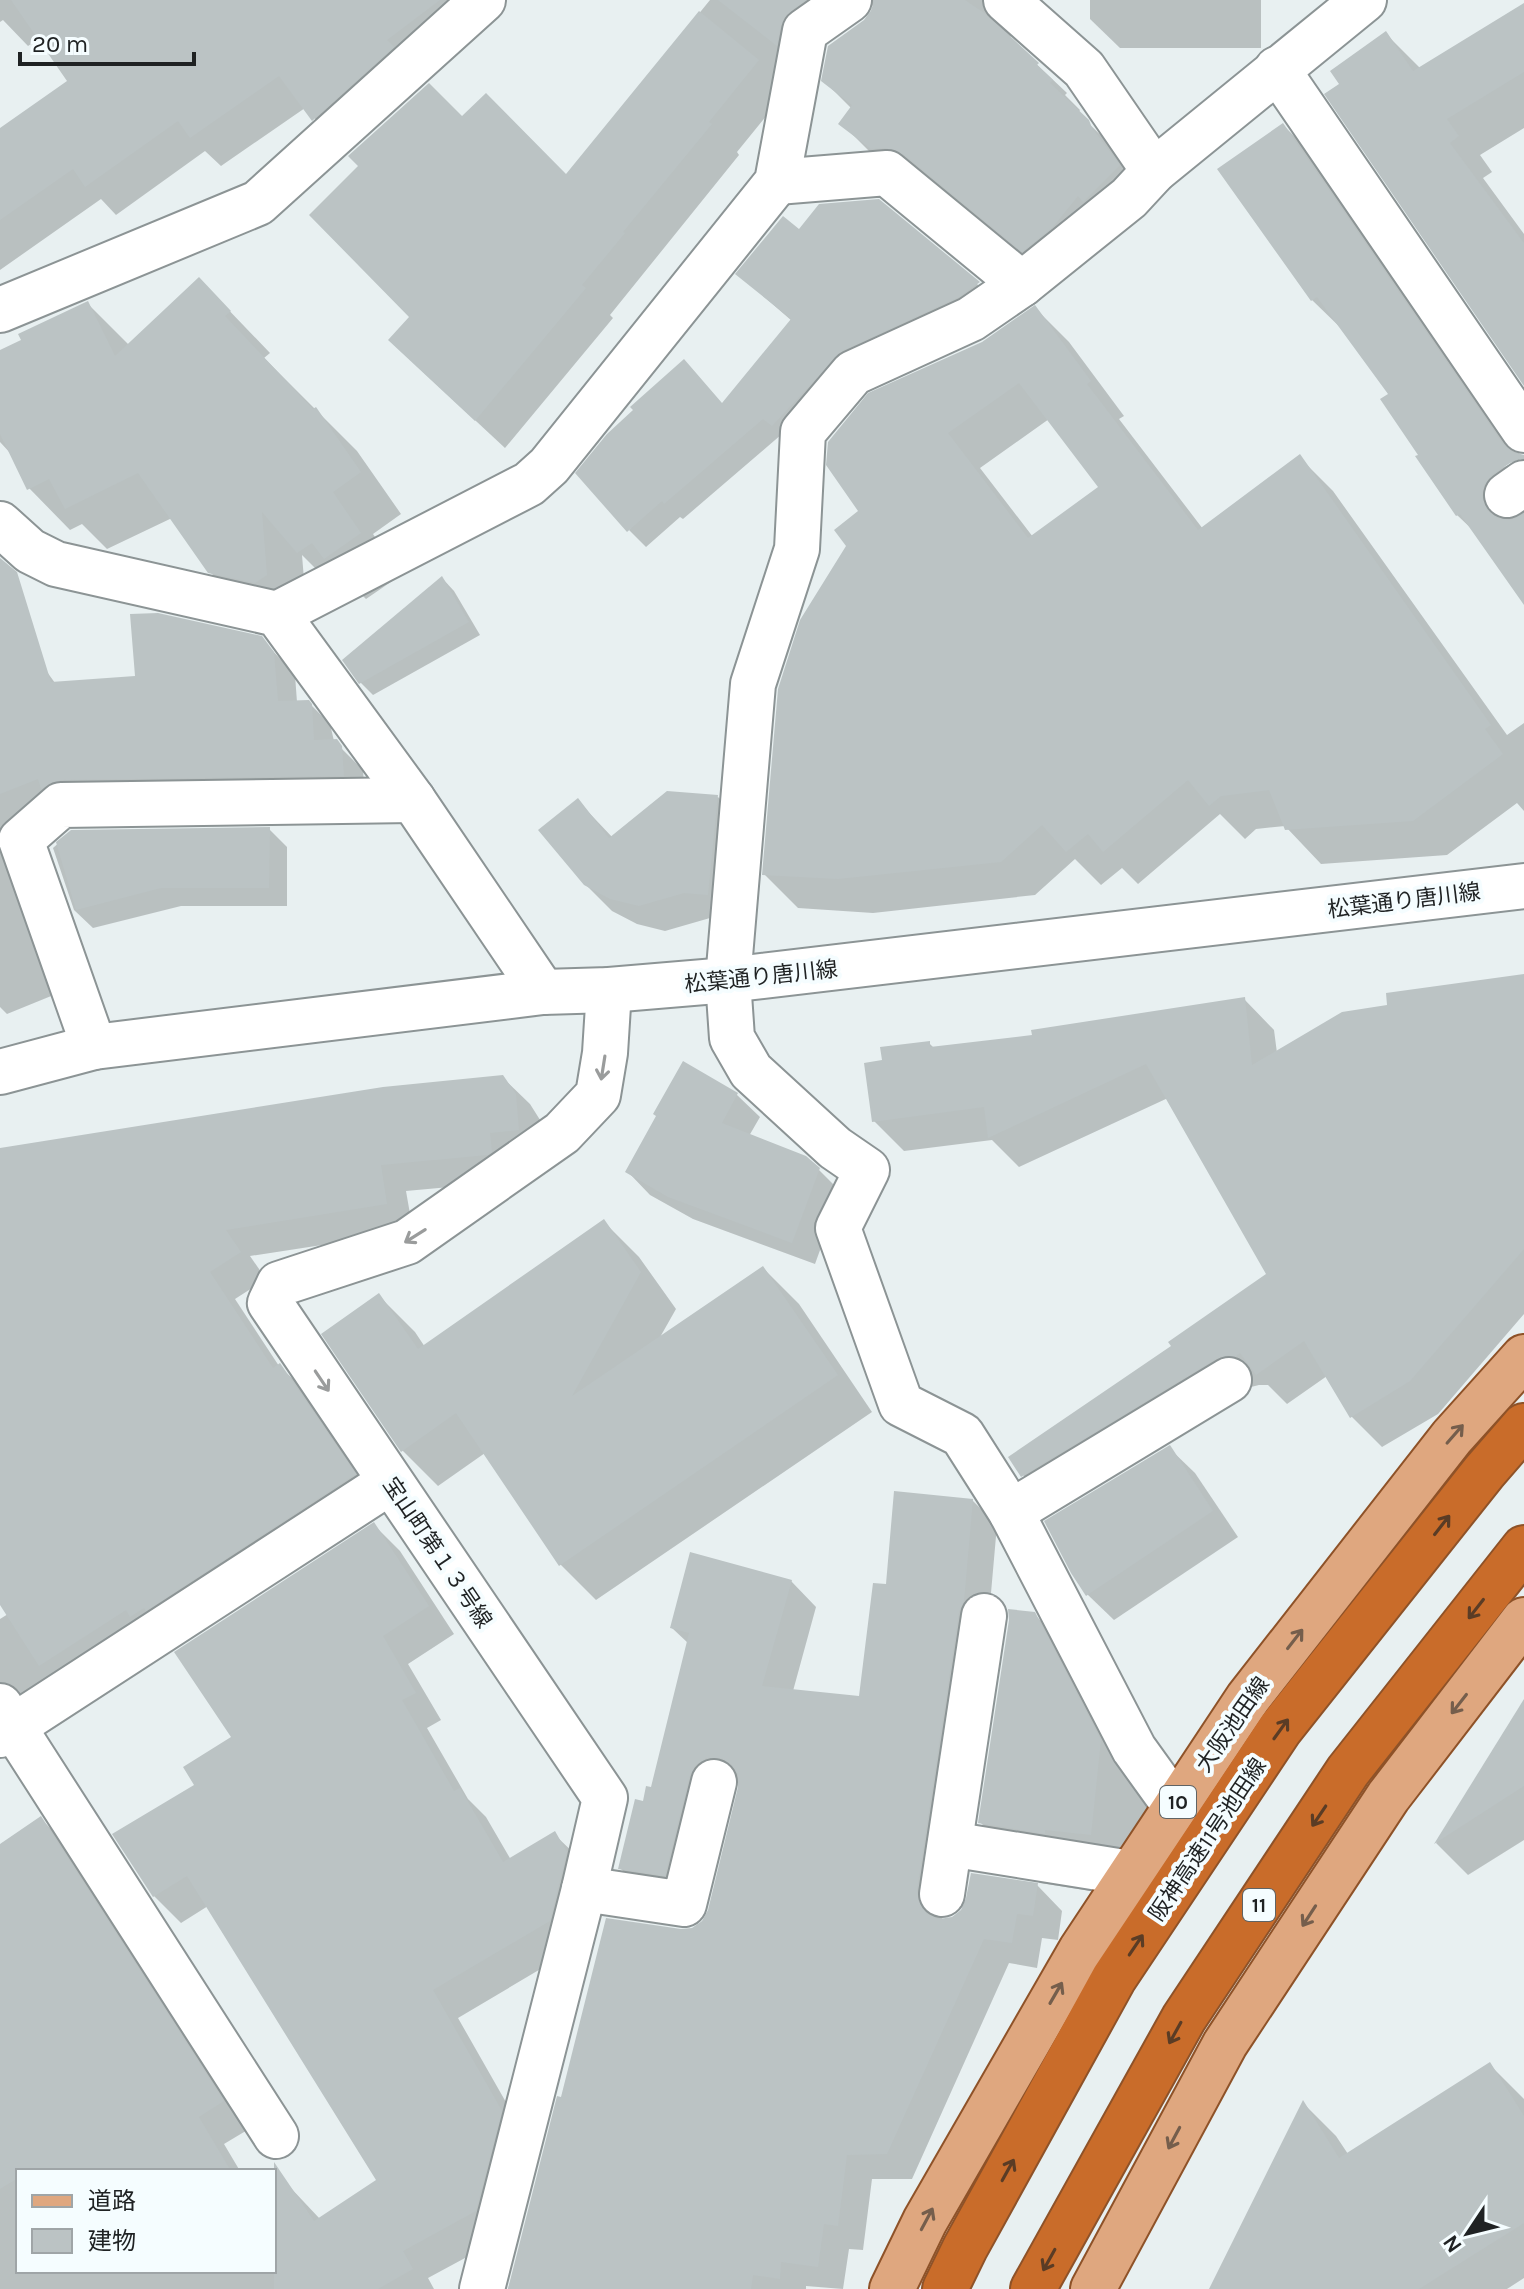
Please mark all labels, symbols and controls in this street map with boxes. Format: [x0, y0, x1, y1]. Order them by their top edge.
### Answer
scale bar [20, 16, 194, 66]
text: 20 m [32, 30, 88, 58]
street label: 松葉通り唐川線 [1326, 879, 1482, 923]
street label: 松葉通り唐川線 [683, 956, 839, 998]
one-way arrow [594, 1054, 609, 1080]
one-way arrow [404, 1228, 427, 1244]
one-way arrow [314, 1370, 330, 1392]
one-way arrow [1446, 1424, 1464, 1445]
street label: 宝山町第１３号線 [377, 1472, 497, 1633]
one-way arrow [1433, 1515, 1451, 1536]
one-way arrow [1467, 1598, 1484, 1619]
one-way arrow [1286, 1628, 1303, 1650]
street label: 大阪池田線 [1191, 1672, 1275, 1777]
one-way arrow [1451, 1693, 1468, 1714]
one-way arrow [1273, 1718, 1289, 1740]
street label: 阪神高速11号池田線 [1143, 1753, 1271, 1925]
road number: 10 [1160, 1786, 1196, 1818]
one-way arrow [1310, 1804, 1326, 1827]
road number: 11 [1243, 1889, 1275, 1921]
one-way arrow [1301, 1905, 1318, 1927]
one-way arrow [1128, 1934, 1145, 1956]
one-way arrow [1048, 1982, 1064, 2005]
one-way arrow [1167, 2021, 1183, 2044]
one-way arrow [1166, 2126, 1182, 2150]
one-way arrow [1001, 2159, 1016, 2183]
legend [16, 2169, 276, 2273]
text: 道路 [88, 2187, 136, 2215]
north arrow [1428, 2193, 1508, 2273]
one-way arrow [920, 2208, 935, 2232]
text: 建物 [88, 2227, 136, 2255]
text: N [1437, 2230, 1468, 2258]
one-way arrow [1040, 2248, 1056, 2271]

